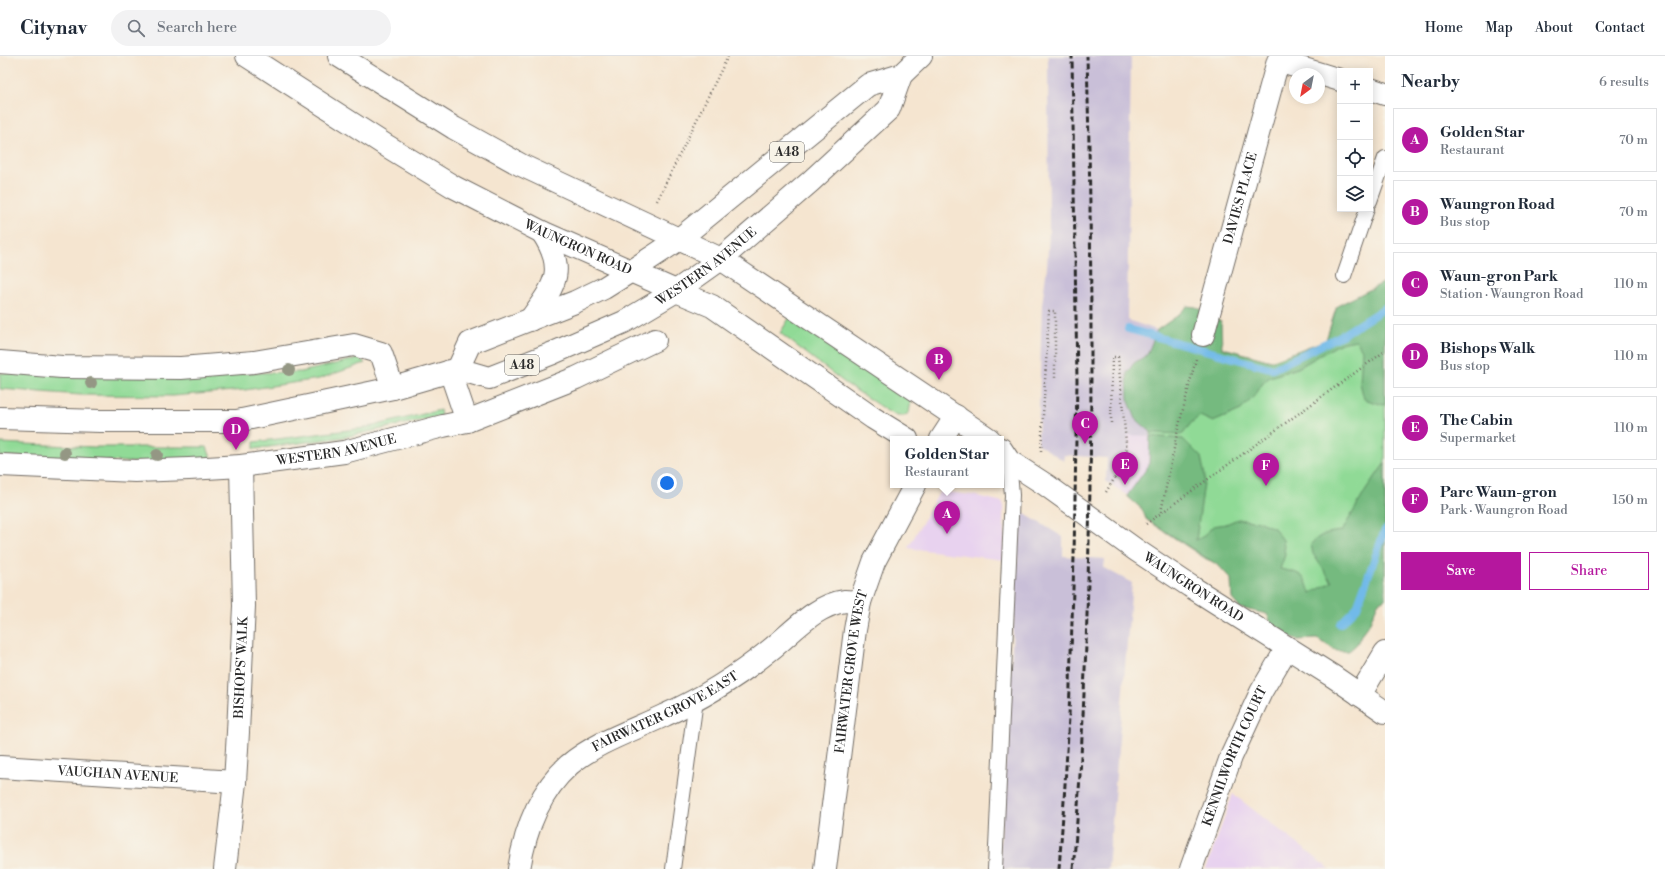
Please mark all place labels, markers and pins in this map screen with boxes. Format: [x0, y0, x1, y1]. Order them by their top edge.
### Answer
pin: B [926, 347, 952, 380]
pin: C [1072, 411, 1098, 444]
pin: D [223, 417, 249, 450]
pin: E [1112, 452, 1138, 485]
pin: F [1253, 453, 1279, 486]
pin: A [934, 501, 960, 534]

